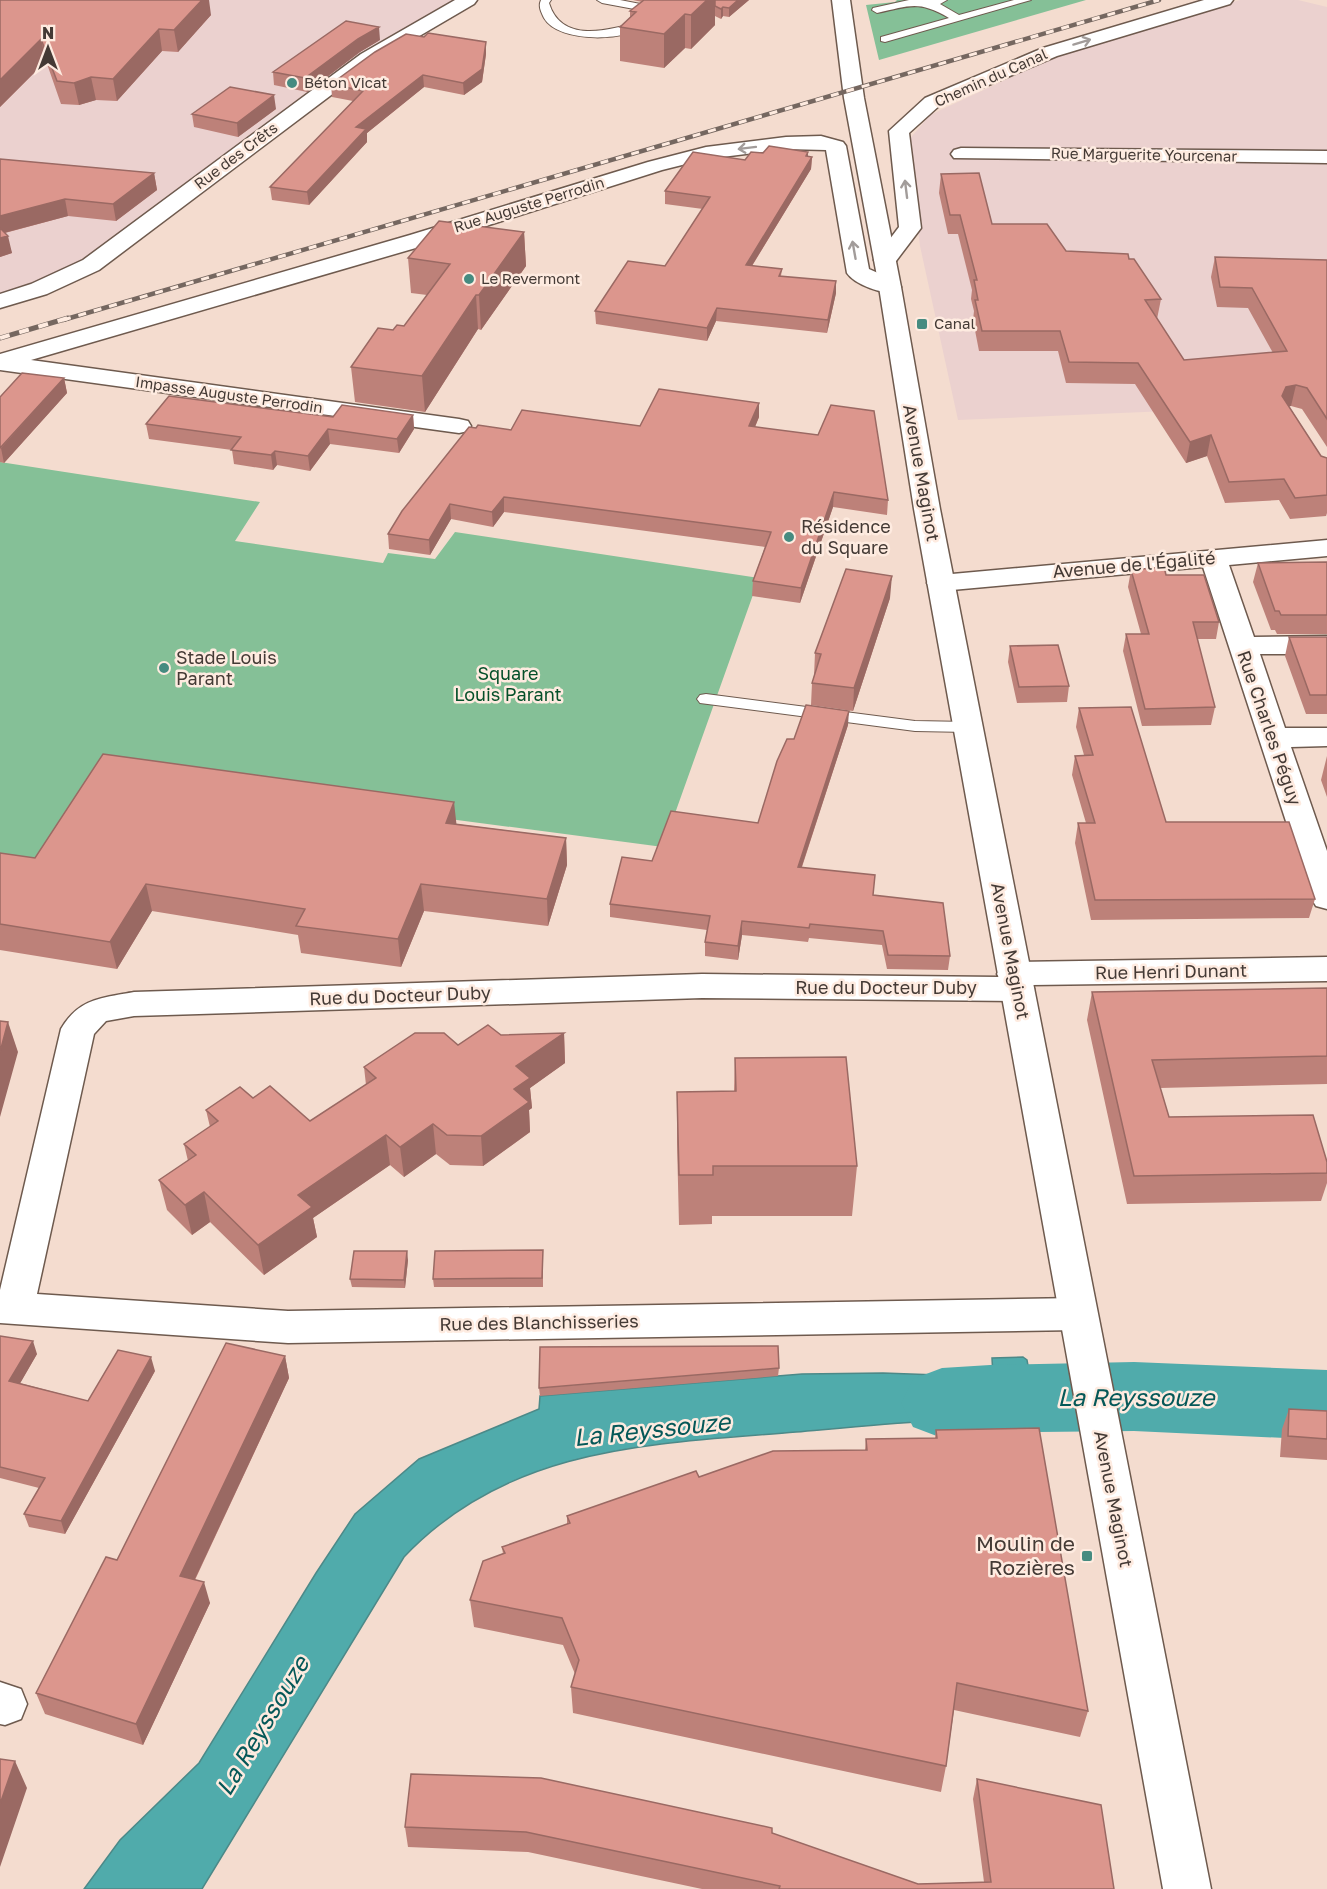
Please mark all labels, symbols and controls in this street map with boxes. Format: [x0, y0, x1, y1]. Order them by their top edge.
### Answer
north arrow [18, 18, 78, 78]
text: N [42, 23, 54, 43]
one-way arrow [1072, 36, 1091, 47]
street label: Chemin du Canal [931, 44, 1050, 110]
place label: Béton Vicat [304, 73, 387, 91]
marker: Béton Vicat [285, 76, 299, 90]
street label: Rue des Crêts [190, 118, 281, 192]
one-way arrow [738, 143, 758, 154]
street label: Rue Marguerite Yourcenar [1051, 143, 1238, 165]
street label: Rue Auguste Perrodin [451, 173, 606, 236]
one-way arrow [900, 180, 911, 200]
one-way arrow [848, 240, 859, 260]
place label: Le Revermont [481, 269, 580, 287]
marker: Le Revermont [462, 272, 476, 286]
place label: Canal [934, 314, 975, 332]
marker: Canal [915, 317, 929, 331]
street label: Impasse Auguste Perrodin [134, 372, 324, 416]
street label: Avenue Maginot [899, 403, 945, 543]
place label: Résidence du Square [801, 515, 891, 558]
marker: Résidence du Square [782, 530, 796, 544]
street label: Avenue de l'Égalité [1052, 546, 1216, 582]
place label: Stade Louis Parant [176, 646, 277, 689]
street label: Rue Charles Péguy [1233, 647, 1307, 808]
marker: Stade Louis Parant [157, 661, 171, 675]
park label: Square Louis Parant [454, 662, 562, 705]
street label: Avenue Maginot [987, 881, 1035, 1021]
street label: Rue Henri Dunant [1095, 959, 1247, 983]
street label: Rue du Docteur Duby [795, 976, 977, 998]
street label: Rue du Docteur Duby [309, 981, 491, 1009]
street label: Rue des Blanchisseries [439, 1309, 639, 1335]
water label: La Reyssouze [1058, 1382, 1217, 1412]
water label: La Reyssouze [572, 1406, 734, 1452]
street label: Avenue Maginot [1090, 1429, 1138, 1569]
place label: Moulin de Rozières [976, 1530, 1075, 1580]
marker: Moulin de Rozières [1080, 1549, 1094, 1563]
water label: La Reyssouze [209, 1649, 316, 1800]

